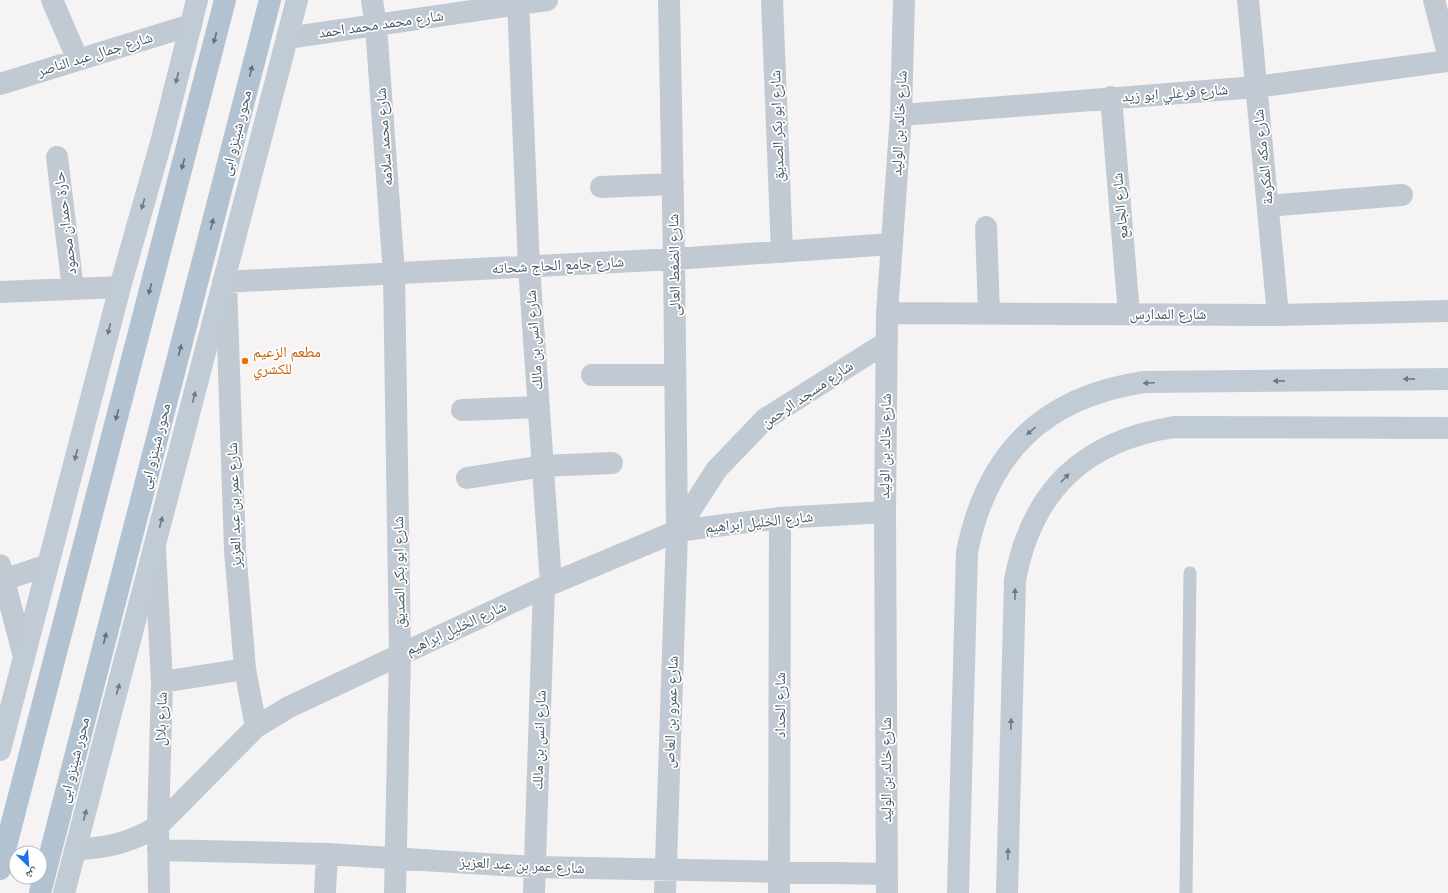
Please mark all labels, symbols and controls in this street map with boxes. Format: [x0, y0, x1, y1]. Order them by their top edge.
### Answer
street label: شارع محمد محمد احمد [317, 6, 445, 43]
street label: شارع جمال عبد الناصر [34, 28, 155, 81]
one-way arrow [212, 32, 218, 44]
one-way arrow [249, 65, 255, 77]
street label: شارع ابو بكر الصديق [766, 70, 789, 182]
street label: شارع خالد بن الوليد [887, 70, 912, 176]
one-way arrow [174, 73, 180, 85]
street label: شارع فرغلي ابو زيد [1121, 80, 1229, 108]
street label: شارع محمد سلامه [372, 87, 397, 187]
street label: محور شينزو ابى [217, 88, 256, 178]
street label: شارع مكه المكرمة [1249, 108, 1278, 206]
one-way arrow [179, 157, 185, 170]
street label: حارة حمدان محمود [50, 170, 81, 276]
street label: شارع الجامع [1108, 172, 1133, 240]
one-way arrow [140, 198, 146, 210]
street label: شارع الضغط العالى [664, 213, 685, 316]
one-way arrow [209, 218, 215, 230]
street label: شارع جامع الحاج شحاته [491, 253, 625, 278]
one-way arrow [147, 284, 153, 296]
street label: شارع انس بن مالك [522, 289, 547, 391]
street label: شارع المدارس [1130, 305, 1207, 324]
one-way arrow [106, 324, 112, 336]
place label: مطعم الزعيم للكشري [253, 343, 321, 381]
one-way arrow [177, 344, 183, 356]
marker: مطعم الزعيم للكشري [240, 356, 250, 366]
street label: شارع مسجد الرحمن [758, 357, 857, 432]
one-way arrow [1403, 376, 1415, 383]
one-way arrow [1272, 378, 1285, 384]
one-way arrow [1143, 379, 1155, 386]
one-way arrow [191, 390, 197, 403]
street label: شارع خالد بن الوليد [875, 393, 896, 499]
street label: محور شينزو ابى [136, 401, 175, 491]
one-way arrow [114, 409, 120, 422]
one-way arrow [1026, 426, 1037, 435]
street label: شارع عمر بن عبد العزيز [223, 442, 246, 569]
one-way arrow [73, 449, 79, 461]
one-way arrow [1060, 473, 1070, 483]
street label: شارع الخليل ابراهيم [704, 507, 814, 538]
one-way arrow [158, 516, 164, 528]
street label: شارع ابو بكر الصديق [389, 516, 410, 628]
one-way arrow [1012, 587, 1018, 600]
street label: شارع الخليل ابراهيم [403, 597, 510, 660]
one-way arrow [103, 632, 109, 645]
street label: شارع عمرو بن العاص [660, 655, 683, 769]
street label: شارع الحداد [771, 672, 790, 738]
one-way arrow [115, 683, 121, 695]
street label: شارع انس بن مالك [528, 689, 551, 790]
street label: شارع بلال [151, 691, 172, 747]
street label: محور شينزو ابى [55, 715, 94, 805]
street label: شارع خالد بن الوليد [877, 717, 896, 823]
one-way arrow [1008, 718, 1015, 730]
one-way arrow [82, 808, 88, 820]
north arrow [8, 845, 48, 885]
one-way arrow [1005, 847, 1011, 860]
street label: شارع عمر بن عبد العزيز [458, 853, 585, 878]
text: ش [23, 864, 40, 882]

